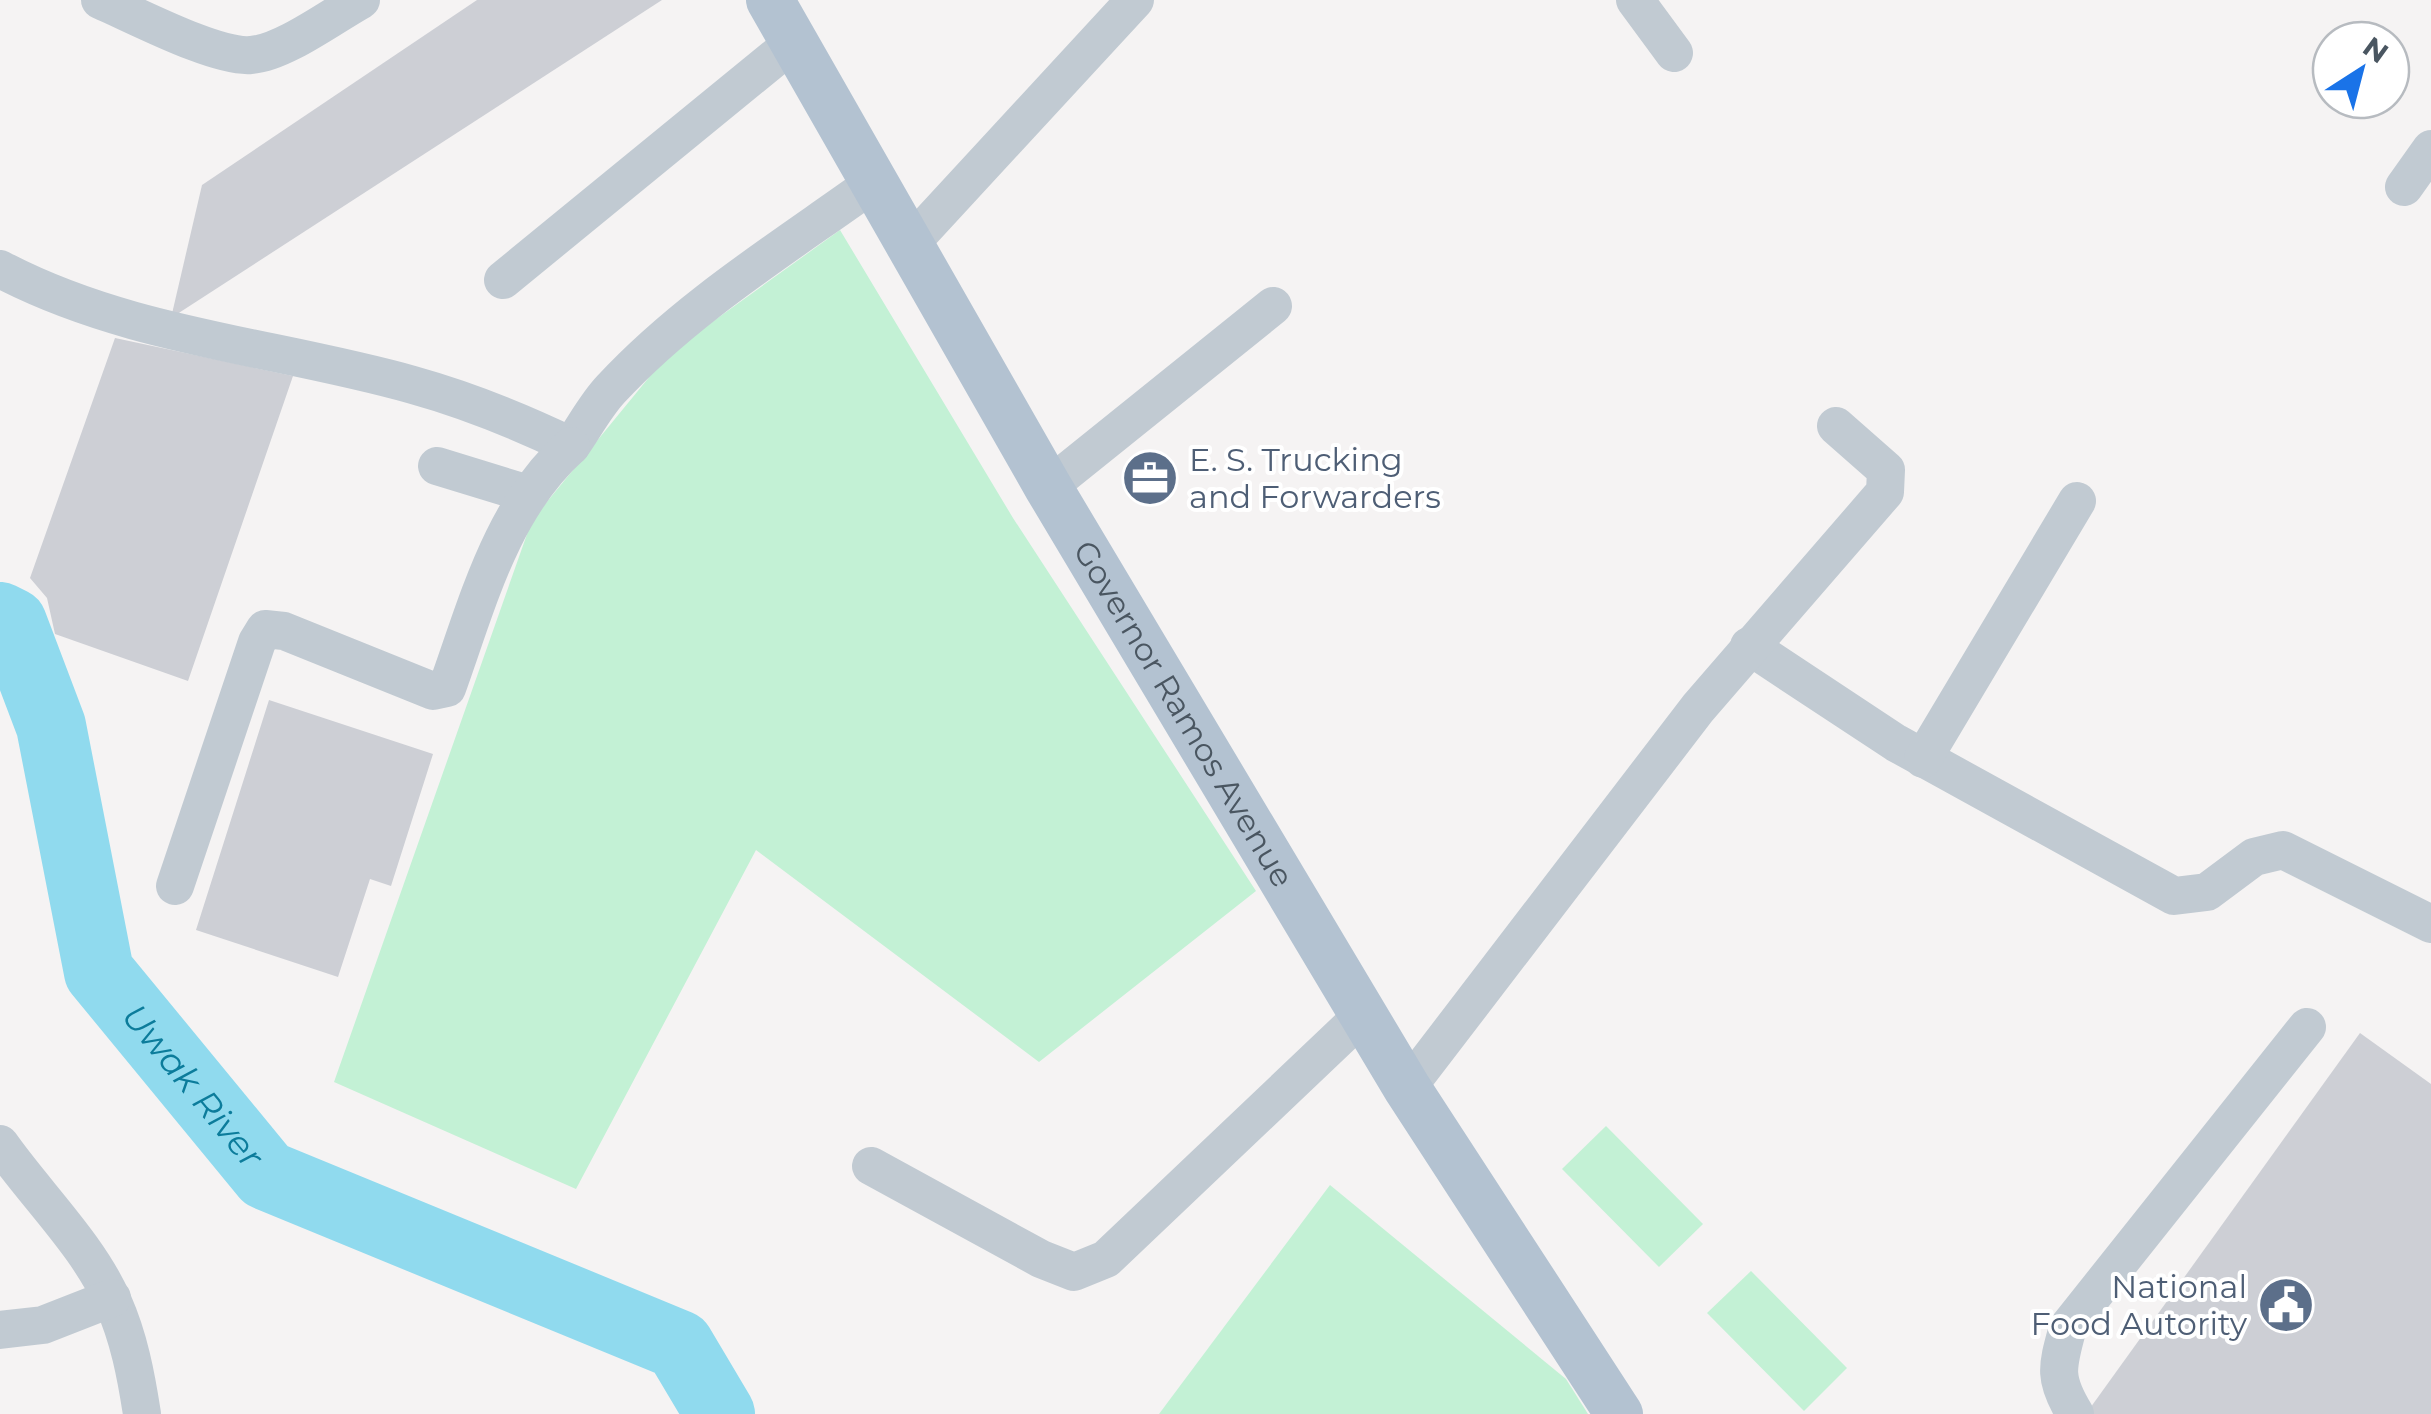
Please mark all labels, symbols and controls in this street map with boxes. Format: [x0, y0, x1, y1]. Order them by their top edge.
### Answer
north arrow [2311, 20, 2411, 120]
text: N [2357, 29, 2395, 70]
place label: E. S. Trucking and Forwarders [1189, 440, 1441, 516]
office icon: E. S. Trucking and Forwarders [1120, 448, 1180, 508]
street label: Governor Ramos Avenue [1065, 533, 1302, 894]
water label: Uwak River [113, 995, 274, 1177]
place label: National Food Autority [2030, 1267, 2248, 1343]
public building icon: National Food Autority [2256, 1275, 2316, 1335]

